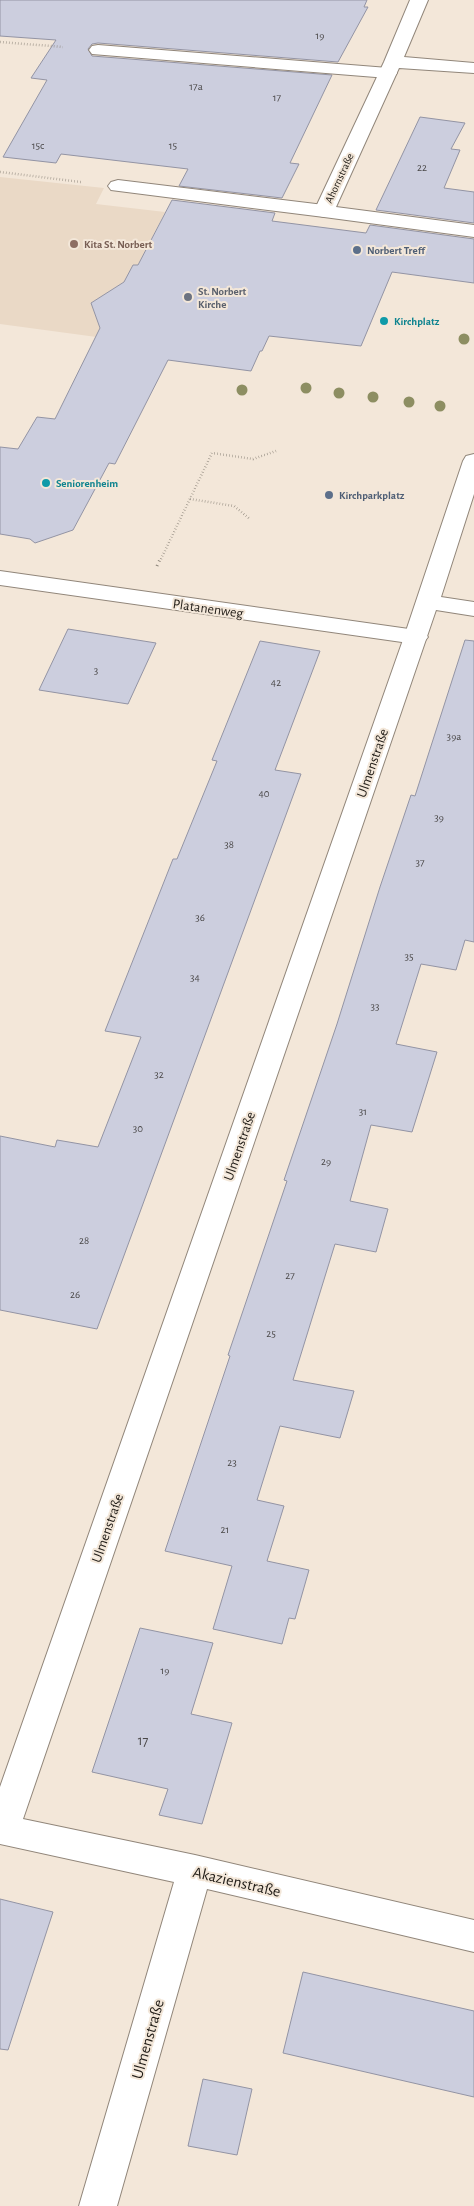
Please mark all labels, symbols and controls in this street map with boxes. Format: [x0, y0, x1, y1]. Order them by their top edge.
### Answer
house number: 19 [316, 30, 324, 41]
house number: 17a [189, 81, 203, 92]
house number: 17 [273, 92, 282, 103]
house number: 15c [32, 140, 45, 151]
house number: 15 [169, 140, 178, 151]
street label: Ahornstraße [323, 151, 356, 205]
house number: 22 [417, 162, 427, 173]
marker: Kita St. Norbert [68, 238, 80, 250]
place label: Kita St. Norbert [84, 239, 153, 250]
marker: Norbert Treff [351, 244, 363, 256]
place label: Norbert Treff [367, 245, 426, 256]
place label: St. Norbert Kirche [198, 286, 247, 310]
marker: St. Norbert Kirche [182, 291, 194, 303]
marker: Kirchplatz [378, 315, 390, 327]
place label: Kirchplatz [394, 316, 440, 327]
marker: Seniorenheim [40, 477, 52, 489]
place label: Seniorenheim [56, 478, 118, 489]
marker: Kirchparkplatz [323, 489, 335, 501]
place label: Kirchparkplatz [339, 490, 405, 501]
street label: Platanenweg [172, 597, 244, 621]
house number: 3 [94, 665, 99, 676]
house number: 42 [271, 677, 281, 688]
street label: Ulmenstraße [355, 727, 391, 800]
house number: 39a [447, 731, 461, 742]
house number: 40 [258, 788, 270, 799]
house number: 39 [434, 812, 444, 823]
house number: 38 [224, 839, 234, 850]
house number: 37 [415, 857, 425, 868]
house number: 36 [195, 912, 205, 923]
house number: 35 [404, 951, 414, 962]
house number: 34 [190, 972, 200, 983]
house number: 33 [370, 1001, 380, 1012]
house number: 32 [154, 1069, 164, 1080]
house number: 31 [359, 1106, 367, 1117]
street label: Ulmenstraße [222, 1110, 258, 1183]
house number: 30 [133, 1123, 143, 1134]
house number: 29 [321, 1156, 331, 1167]
house number: 28 [79, 1235, 89, 1246]
house number: 27 [285, 1270, 295, 1281]
house number: 26 [70, 1289, 80, 1300]
house number: 25 [266, 1328, 276, 1339]
house number: 23 [227, 1457, 237, 1468]
street label: Ulmenstraße [90, 1492, 126, 1565]
house number: 21 [221, 1524, 229, 1535]
house number: 19 [161, 1665, 169, 1676]
house number: 17 [138, 1734, 148, 1748]
street label: Akazienstraße [191, 1864, 282, 1900]
street label: Ulmenstraße [129, 1998, 167, 2081]

